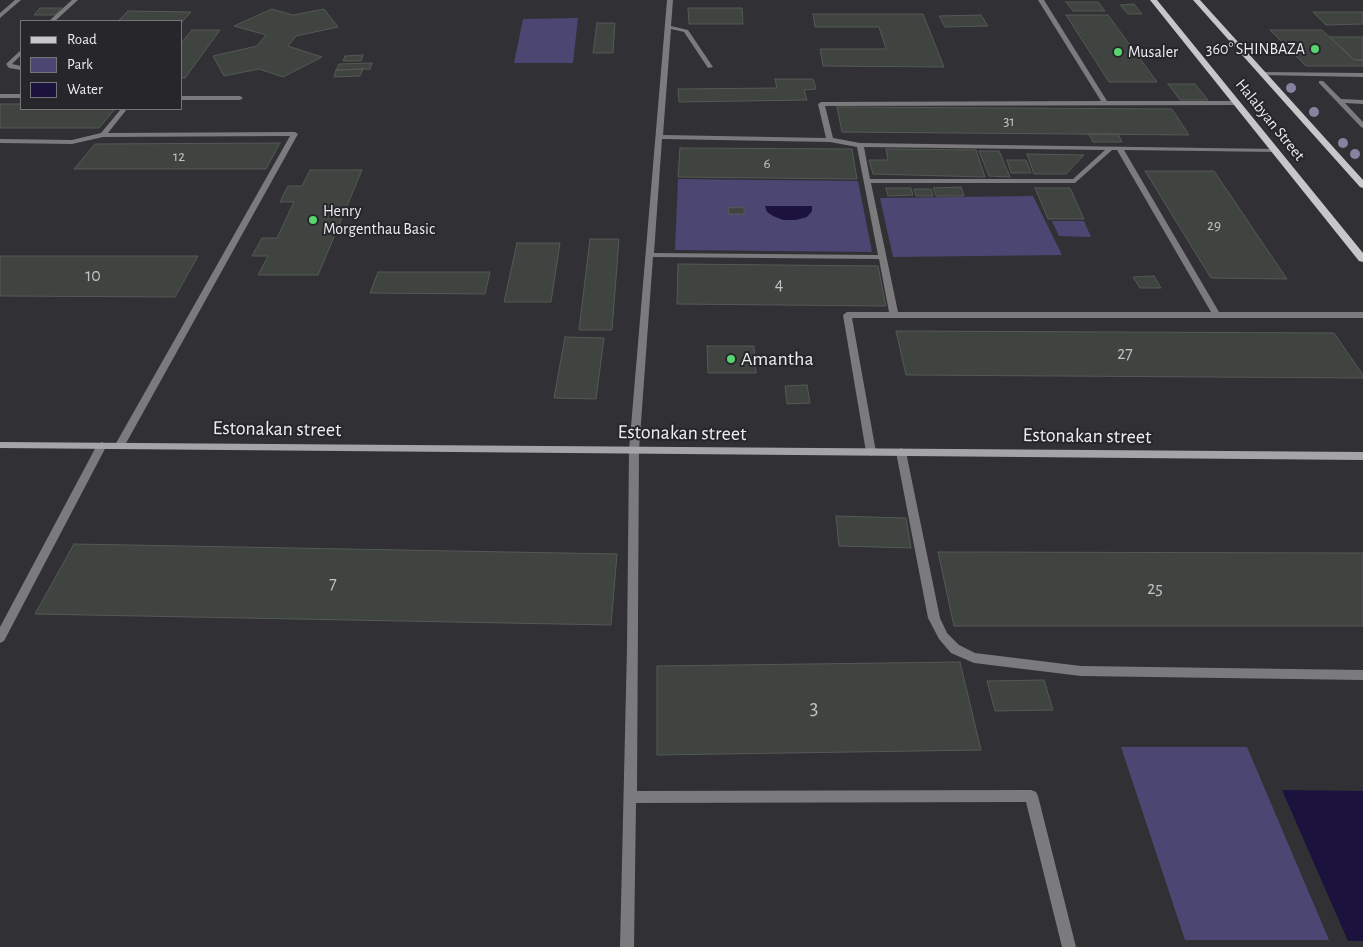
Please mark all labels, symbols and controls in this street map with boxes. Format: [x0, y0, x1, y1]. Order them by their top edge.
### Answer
legend [20, 20, 182, 110]
text: Road [67, 32, 97, 47]
place label: 360° SHINBAZA [1206, 39, 1305, 59]
place label: Musaler [1128, 42, 1178, 62]
marker: 360° SHINBAZA [1309, 43, 1321, 55]
marker: Musaler [1112, 46, 1124, 58]
text: Park [67, 57, 93, 72]
street label: Halabyan Street [1231, 75, 1309, 165]
text: Water [67, 82, 103, 97]
house number: 31 [1003, 112, 1015, 130]
house number: 12 [173, 147, 185, 165]
house number: 6 [763, 154, 771, 172]
place label: Henry Morgenthau Basic [323, 201, 435, 239]
marker: Henry Morgenthau Basic [307, 214, 319, 226]
house number: 29 [1207, 216, 1221, 234]
house number: 10 [85, 265, 101, 287]
house number: 4 [775, 274, 783, 296]
house number: 27 [1117, 343, 1133, 365]
place label: Amantha [741, 347, 814, 371]
marker: Amantha [725, 353, 737, 365]
street label: Estonakan street [212, 416, 342, 442]
street label: Estonakan street [617, 420, 747, 446]
street label: Estonakan street [1022, 423, 1152, 449]
house number: 7 [329, 573, 337, 595]
house number: 25 [1147, 578, 1163, 600]
house number: 3 [810, 695, 818, 721]

